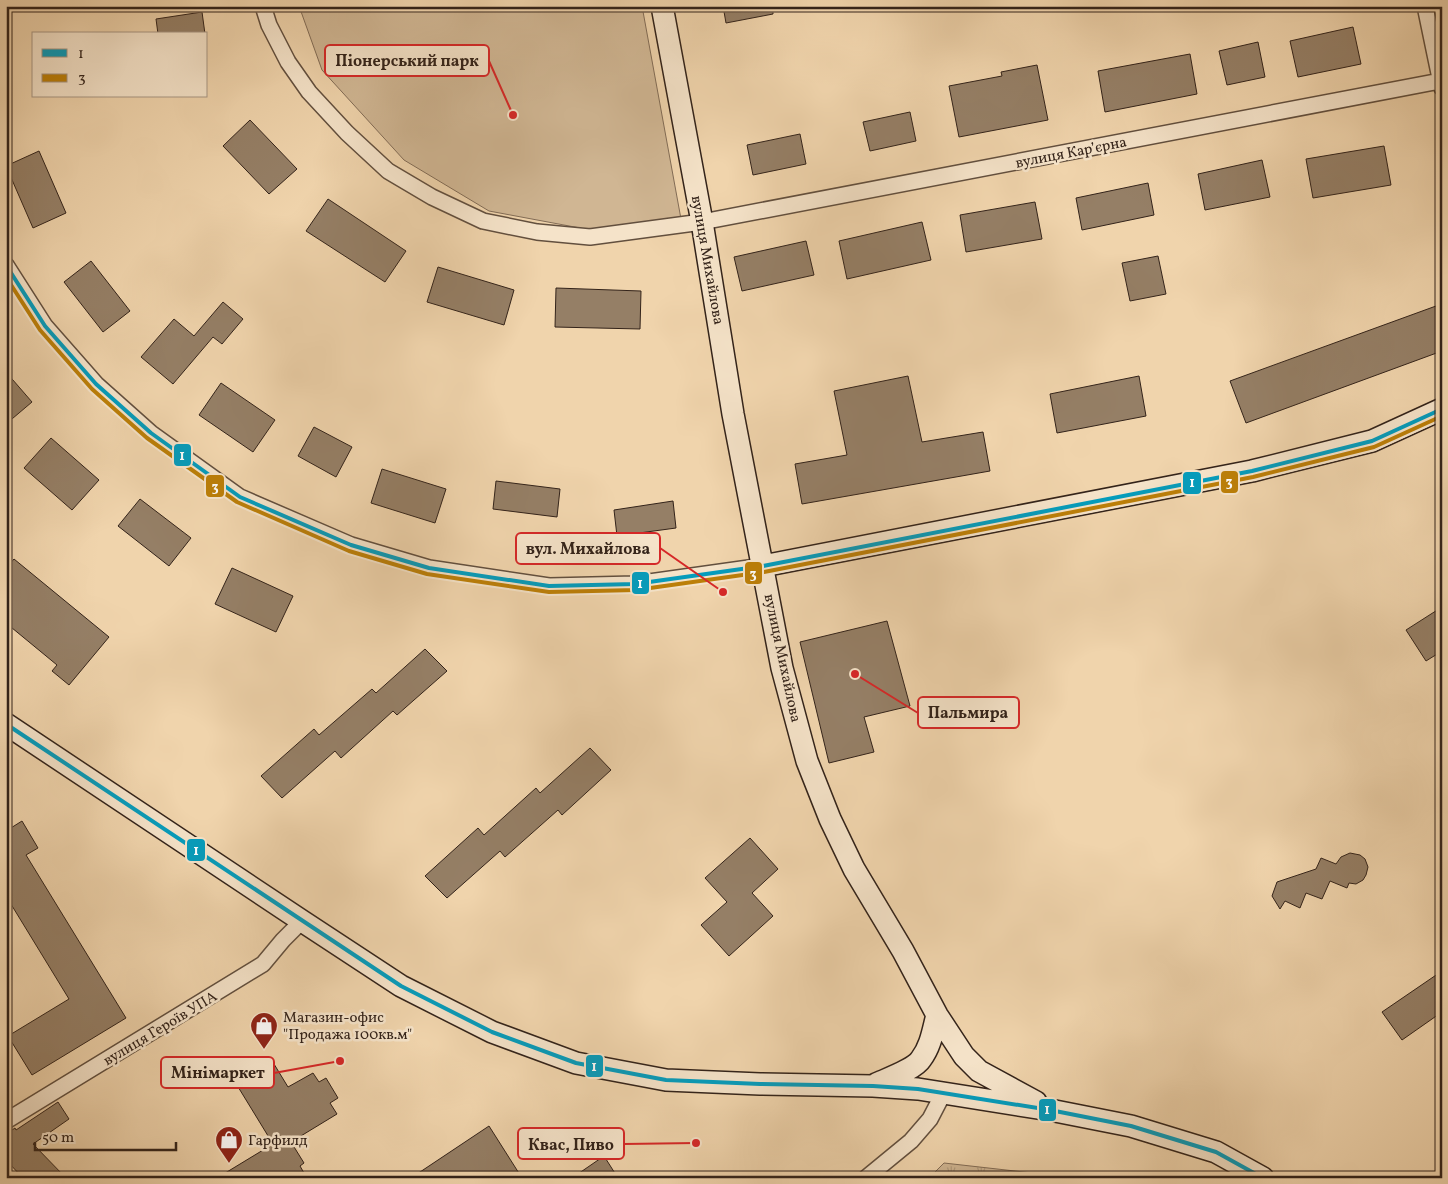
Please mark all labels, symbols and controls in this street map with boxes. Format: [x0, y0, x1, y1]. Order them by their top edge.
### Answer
legend [32, 32, 208, 98]
text: 1 [78, 44, 84, 65]
callout: Піонерський парк [325, 45, 489, 76]
text: Піонерський парк [335, 51, 479, 73]
text: 3 [78, 68, 86, 89]
street label: вулиця Кар’єрна [1014, 132, 1129, 175]
street label: вулиця Михайлова [685, 194, 728, 327]
line badge: 1 [173, 443, 192, 467]
text: 1 [179, 447, 185, 466]
line badge: 3 [1220, 470, 1239, 494]
line badge: 1 [1182, 471, 1202, 495]
text: 3 [1225, 473, 1233, 492]
line badge: 3 [205, 474, 225, 498]
text: 1 [1189, 474, 1195, 493]
text: 3 [211, 478, 219, 497]
callout: вул. Михайлова [516, 533, 660, 564]
text: вул. Михайлова [526, 539, 650, 561]
line badge: 3 [744, 561, 763, 585]
text: 3 [749, 565, 757, 584]
line badge: 1 [631, 571, 650, 595]
text: 1 [637, 575, 643, 594]
street label: вулиця Михайлова [758, 592, 805, 725]
callout: Пальмира [918, 697, 1019, 728]
text: Пальмира [928, 703, 1009, 725]
line badge: 1 [186, 838, 206, 862]
text: 1 [193, 842, 199, 861]
street label: вулиця Героїв УПА [100, 987, 222, 1072]
place label: Магазин-офис "Продажа 100кв.м" [283, 1008, 412, 1046]
shop icon: Магазин-офис "Продажа 100кв.м" [249, 1011, 279, 1050]
line badge: 1 [585, 1054, 604, 1078]
callout: Мінімаркет [161, 1057, 274, 1088]
text: 1 [591, 1058, 597, 1077]
text: Мінімаркет [171, 1063, 265, 1085]
line badge: 1 [1038, 1098, 1057, 1122]
text: 1 [1044, 1101, 1050, 1120]
scale bar [35, 1119, 176, 1151]
shop icon: Гарфилд [214, 1125, 244, 1164]
text: 50 m [42, 1128, 74, 1149]
callout: Квас, Пиво [518, 1128, 624, 1159]
place label: Гарфилд [248, 1131, 308, 1152]
text: Квас, Пиво [528, 1135, 614, 1157]

